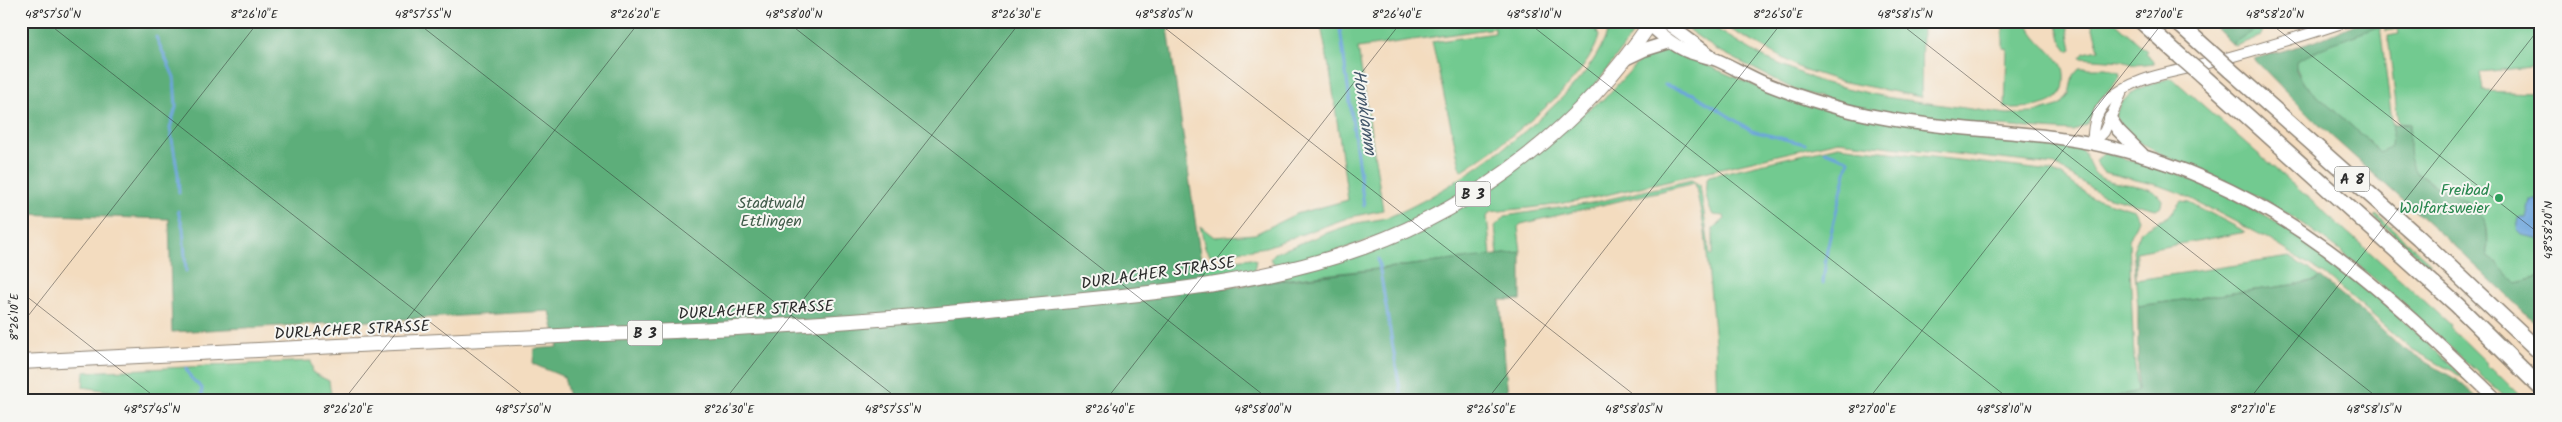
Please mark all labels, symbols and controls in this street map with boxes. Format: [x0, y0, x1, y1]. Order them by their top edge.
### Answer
text: 48°57'50"N [25, 5, 81, 24]
text: 8°26'10"E [230, 5, 279, 24]
text: 48°57'55"N [395, 5, 451, 24]
text: 8°26'20"E [610, 5, 661, 24]
text: 48°58'00"N [765, 5, 823, 24]
text: 8°26'30"E [991, 5, 1042, 24]
text: 48°58'05"N [1135, 5, 1193, 24]
text: 8°26'40"E [1372, 5, 1423, 24]
text: 48°58'10"N [1506, 5, 1562, 24]
text: 8°26'50"E [1753, 5, 1804, 24]
text: 48°58'15"N [1877, 5, 1933, 24]
text: 8°27'00"E [2135, 5, 2184, 24]
text: 48°58'20"N [2246, 5, 2304, 24]
water label: Hornklamm [1343, 68, 1384, 158]
road number: A 8 [2334, 166, 2370, 192]
place label: Freibad Wolfartsweier [2399, 178, 2491, 221]
road number: B 3 [1456, 182, 1490, 206]
park label: Stadtwald Ettlingen [738, 191, 805, 234]
marker: Freibad Wolfartsweier [2493, 192, 2505, 204]
text: 48°58'20"N [2539, 201, 2558, 259]
street label: DURLACHER STRASSE [1079, 250, 1238, 297]
text: 8°26'10"E [5, 292, 24, 341]
street label: DURLACHER STRASSE [678, 294, 835, 327]
street label: DURLACHER STRASSE [274, 314, 431, 347]
road number: B 3 [628, 320, 662, 346]
text: 48°57'45"N [124, 400, 180, 419]
text: 8°26'20"E [323, 400, 374, 419]
text: 48°57'50"N [495, 400, 551, 419]
text: 8°26'30"E [704, 400, 755, 419]
text: 48°57'55"N [865, 400, 921, 419]
text: 8°26'40"E [1085, 400, 1136, 419]
text: 48°58'00"N [1234, 400, 1292, 419]
text: 8°26'50"E [1466, 400, 1517, 419]
text: 48°58'05"N [1605, 400, 1663, 419]
text: 8°27'00"E [1848, 400, 1897, 419]
text: 48°58'10"N [1976, 400, 2032, 419]
text: 8°27'10"E [2230, 400, 2277, 419]
text: 48°58'15"N [2346, 400, 2402, 419]

